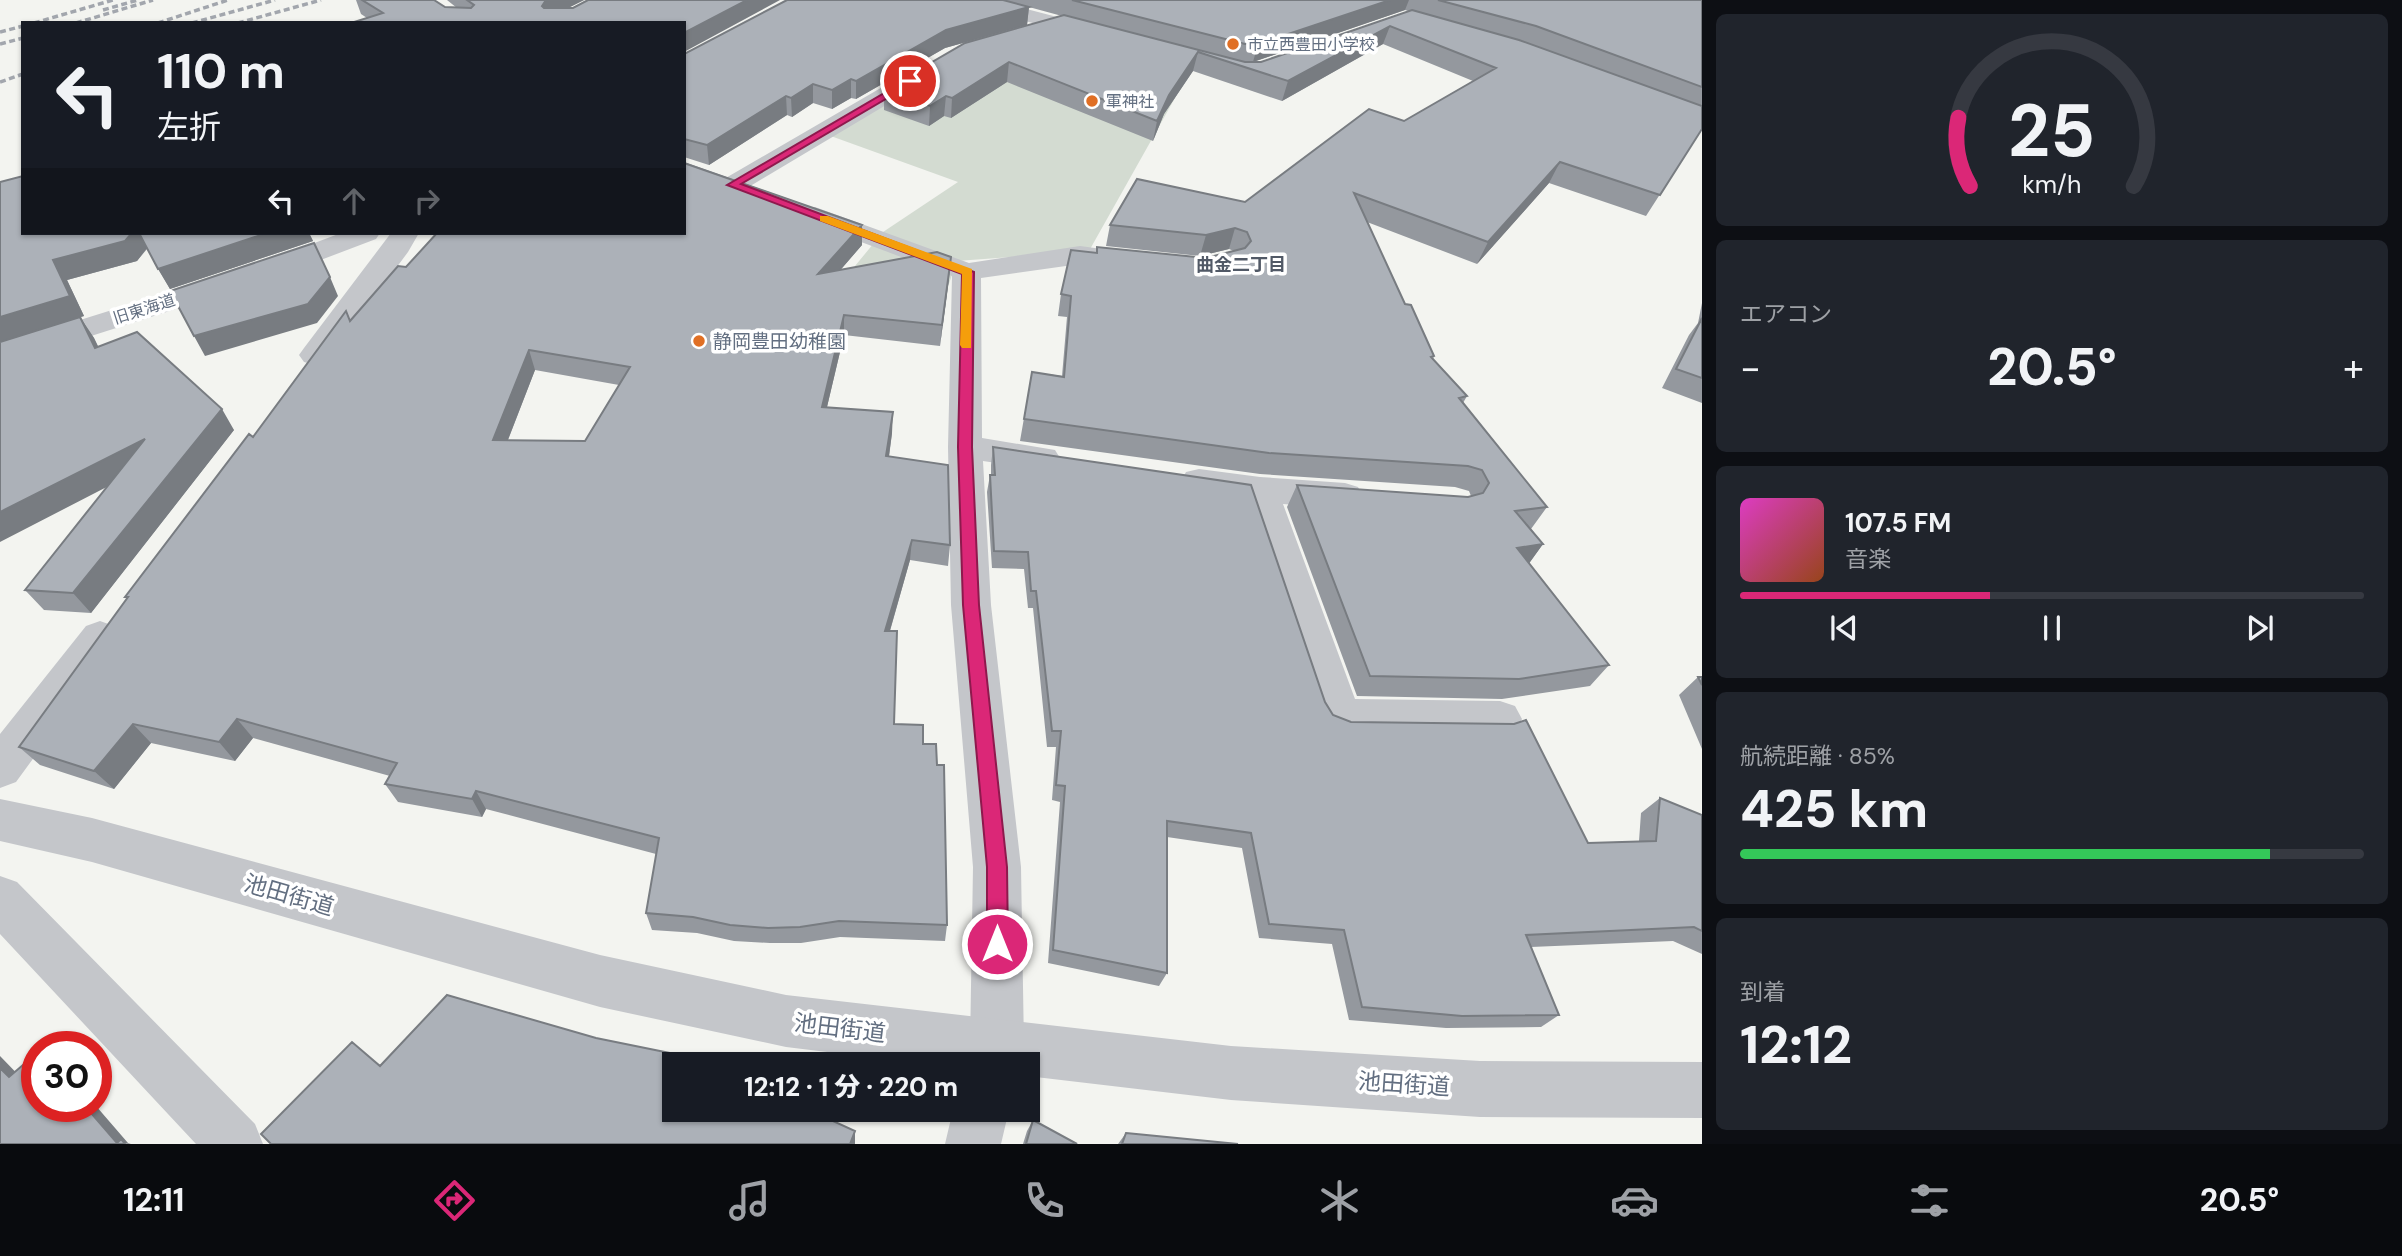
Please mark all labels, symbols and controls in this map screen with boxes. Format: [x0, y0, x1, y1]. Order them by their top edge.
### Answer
place label: 市立西豊田小学校 [1247, 34, 1375, 55]
marker: 市立西豊田小学校 [1225, 36, 1241, 52]
text: 110 m [157, 39, 285, 103]
icon: left [42, 49, 133, 140]
pin [880, 51, 940, 111]
icon: arrive [891, 62, 929, 100]
text: 25 [2008, 84, 2096, 179]
place label: 軍神社 [1106, 91, 1154, 112]
marker: 軍神社 [1084, 93, 1100, 109]
text: 左折 [157, 106, 221, 148]
text: km/h [2022, 168, 2082, 201]
icon: left [262, 182, 300, 220]
icon: ahead [335, 182, 373, 220]
icon: right [408, 182, 446, 220]
district label: 曲金二丁目 [1196, 253, 1286, 277]
street label: 旧東海道 [110, 289, 178, 329]
text: エアコン [1740, 299, 1832, 329]
place label: 静岡豊田幼稚園 [713, 329, 846, 354]
marker: 静岡豊田幼稚園 [691, 333, 707, 349]
text: 20.5° [1987, 333, 2117, 401]
text: − [1740, 343, 1761, 393]
text: + [2343, 343, 2364, 393]
text: 107.5 FM [1845, 506, 1951, 540]
text: 音楽 [1845, 544, 1891, 574]
icon: previous [1825, 609, 1863, 647]
icon: pause [2033, 609, 2071, 647]
icon: next [2241, 609, 2279, 647]
text: 航続距離 · 85% [1740, 741, 1895, 771]
text: 425 km [1740, 775, 1928, 843]
street label: 池田街道 [241, 868, 337, 922]
position arrow [960, 907, 1034, 981]
text: 到着 [1740, 977, 1786, 1007]
street label: 池田街道 [793, 1008, 887, 1048]
text: 12:12 [1740, 1011, 1852, 1079]
speed limit sign: 30 [21, 1031, 112, 1122]
street label: 池田街道 [1357, 1066, 1451, 1102]
text: 12:12 · 1 分 · 220 m [744, 1070, 958, 1104]
icon: directions [430, 1176, 479, 1225]
icon: music [725, 1176, 774, 1225]
icon: phone [1020, 1176, 1069, 1225]
icon: climate [1315, 1176, 1364, 1225]
icon: car [1610, 1176, 1659, 1225]
icon: filters [1905, 1176, 1954, 1225]
text: 12:11 [123, 1179, 185, 1221]
text: 20.5° [2200, 1179, 2279, 1221]

